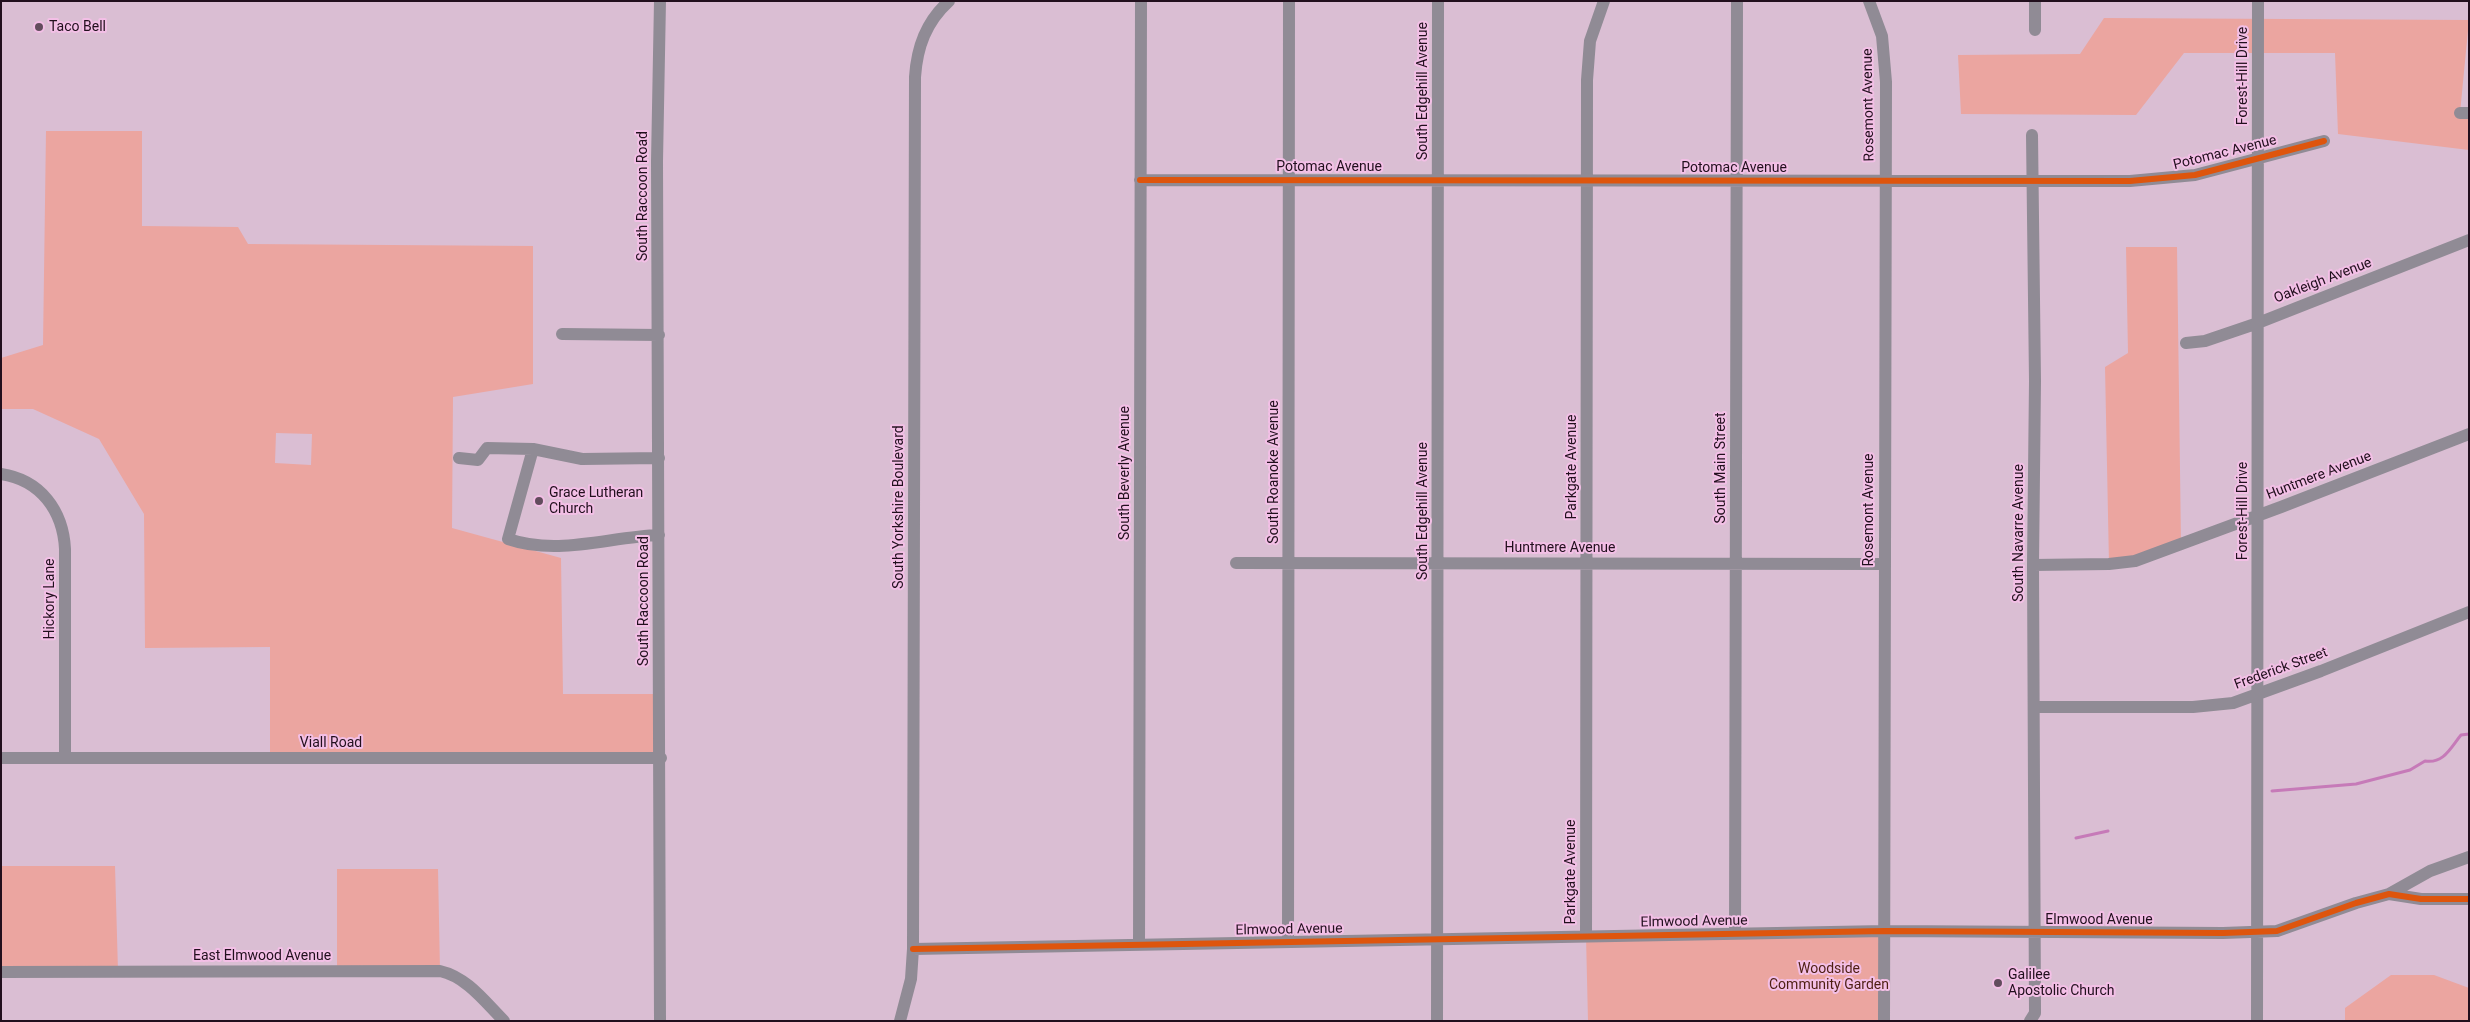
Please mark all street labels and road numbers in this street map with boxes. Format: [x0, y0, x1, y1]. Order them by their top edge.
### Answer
street label: South Edgehill Avenue [1415, 22, 1431, 160]
street label: Forest-Hill Drive [2235, 27, 2251, 125]
street label: Rosemont Avenue [1860, 48, 1878, 162]
street label: South Raccoon Road [635, 131, 651, 261]
street label: Potomac Avenue [2172, 132, 2278, 174]
street label: Potomac Avenue [1276, 159, 1382, 175]
street label: Potomac Avenue [1681, 160, 1787, 176]
street label: Oakleigh Avenue [2272, 255, 2374, 307]
street label: South Roanoke Avenue [1266, 400, 1282, 544]
street label: South Beverly Avenue [1117, 406, 1133, 540]
street label: South Main Street [1713, 412, 1729, 524]
street label: Parkgate Avenue [1564, 415, 1580, 519]
street label: South Yorkshire Boulevard [891, 425, 907, 589]
street label: South Edgehill Avenue [1415, 442, 1431, 580]
street label: Huntmere Avenue [2264, 448, 2374, 504]
street label: Rosemont Avenue [1861, 453, 1877, 567]
street label: Forest-Hill Drive [2235, 462, 2251, 560]
street label: South Navarre Avenue [2011, 464, 2027, 602]
street label: South Raccoon Road [636, 536, 652, 666]
street label: Huntmere Avenue [1504, 540, 1616, 556]
street label: Hickory Lane [42, 558, 58, 640]
street label: Frederick Street [2232, 644, 2330, 694]
street label: Viall Road [300, 735, 362, 751]
street label: Parkgate Avenue [1563, 820, 1579, 924]
street label: Elmwood Avenue [2045, 912, 2153, 928]
street label: Elmwood Avenue [1640, 913, 1748, 931]
street label: Elmwood Avenue [1235, 921, 1343, 939]
street label: East Elmwood Avenue [193, 948, 331, 964]

